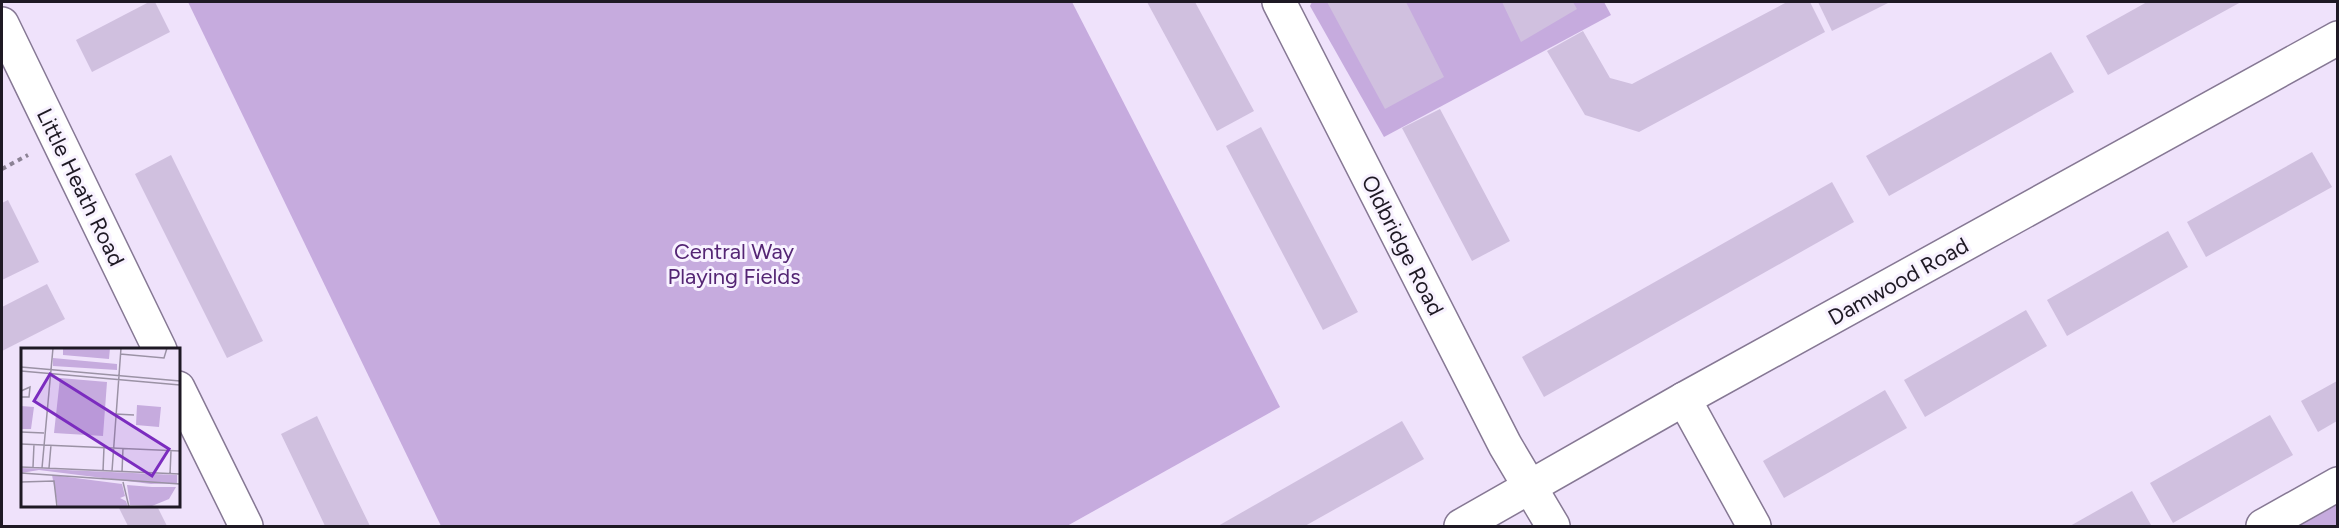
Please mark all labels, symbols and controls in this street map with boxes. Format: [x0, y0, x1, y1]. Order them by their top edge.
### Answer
street label: Little Heath Road [31, 104, 130, 270]
street label: Oldbridge Road [1356, 170, 1450, 320]
street label: Damwood Road [1823, 232, 1973, 331]
park label: Central Way Playing Fields [668, 238, 800, 290]
inset map [21, 348, 180, 507]

